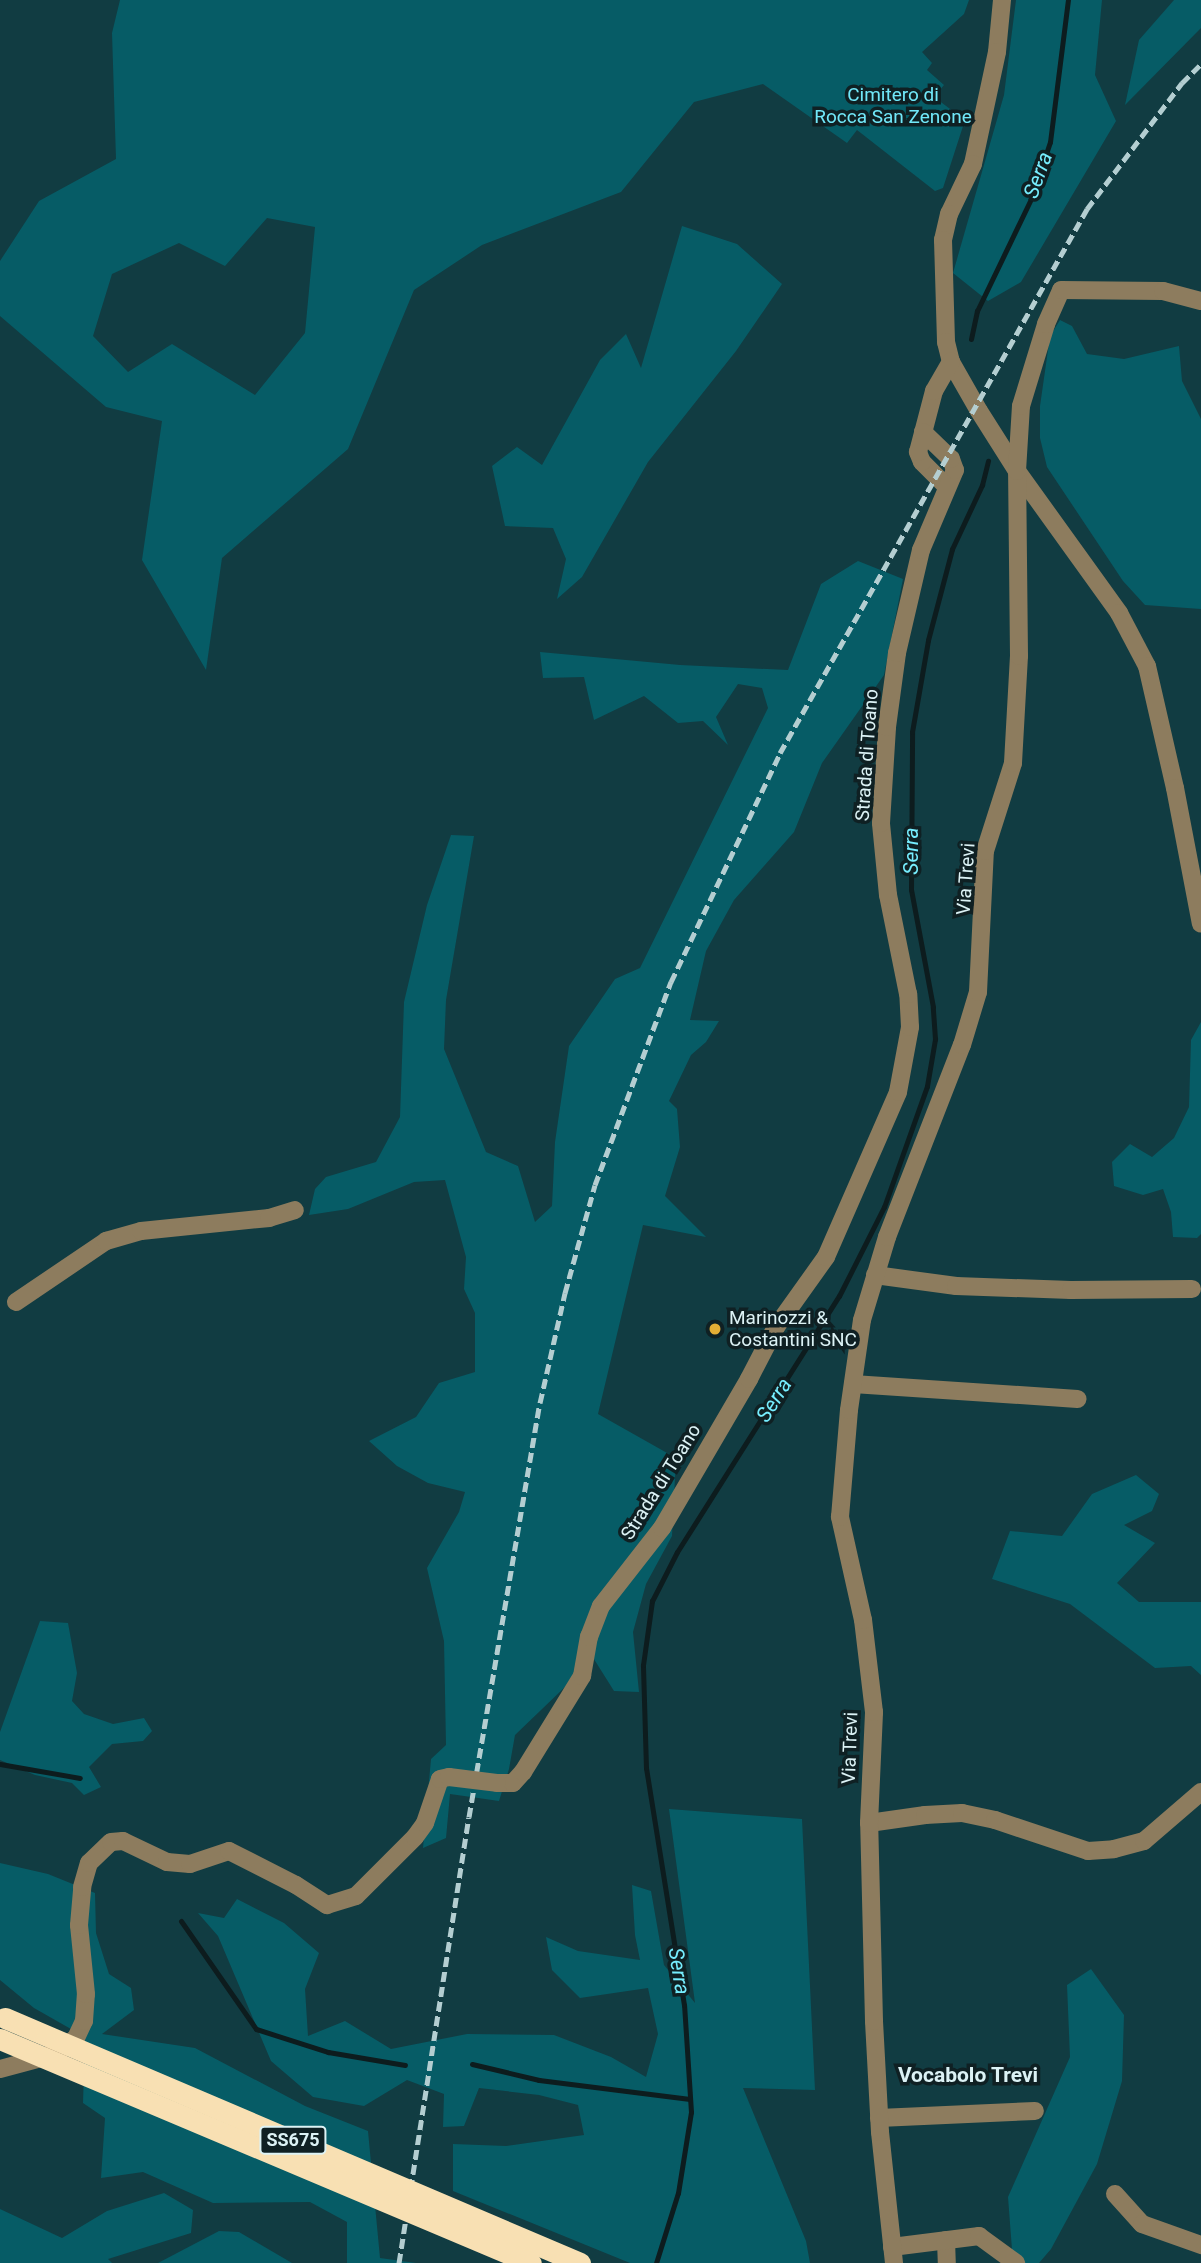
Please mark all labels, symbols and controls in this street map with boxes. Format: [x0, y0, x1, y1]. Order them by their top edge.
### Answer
park label: Cimitero di Rocca San Zenone [814, 84, 972, 128]
water label: Serra [1018, 148, 1058, 202]
street label: Strada di Toano [851, 688, 883, 822]
water label: Serra [898, 827, 924, 875]
street label: Via Trevi [952, 842, 980, 916]
place label: Marinozzi & Costantini SNC [729, 1307, 857, 1351]
marker: Marinozzi & Costantini SNC [707, 1321, 723, 1337]
water label: Serra [751, 1373, 797, 1427]
street label: Strada di Toano [616, 1420, 706, 1544]
street label: Via Trevi [837, 1711, 863, 1785]
water label: Serra [663, 1946, 695, 1996]
district label: Vocabolo Trevi [898, 2062, 1038, 2088]
road number: SS675 [258, 2126, 328, 2154]

